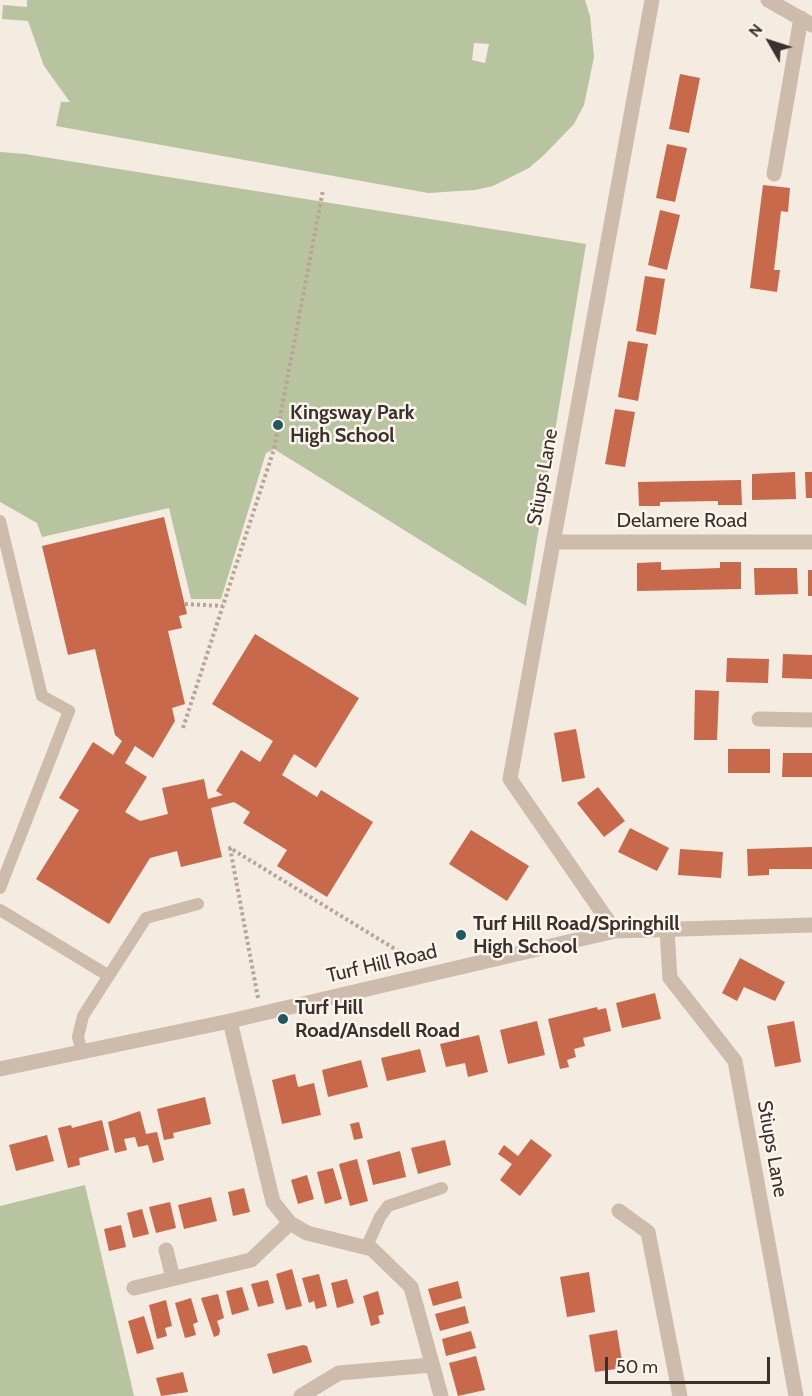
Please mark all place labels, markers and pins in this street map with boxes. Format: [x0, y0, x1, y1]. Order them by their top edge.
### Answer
place label: Kingsway Park High School [290, 401, 415, 448]
marker: Kingsway Park High School [271, 418, 285, 432]
place label: Turf Hill Road/Springhill High School [473, 912, 679, 959]
marker: Turf Hill Road/Springhill High School [454, 928, 468, 942]
place label: Turf Hill Road/Ansdell Road [295, 996, 460, 1043]
marker: Turf Hill Road/Ansdell Road [276, 1012, 290, 1026]

